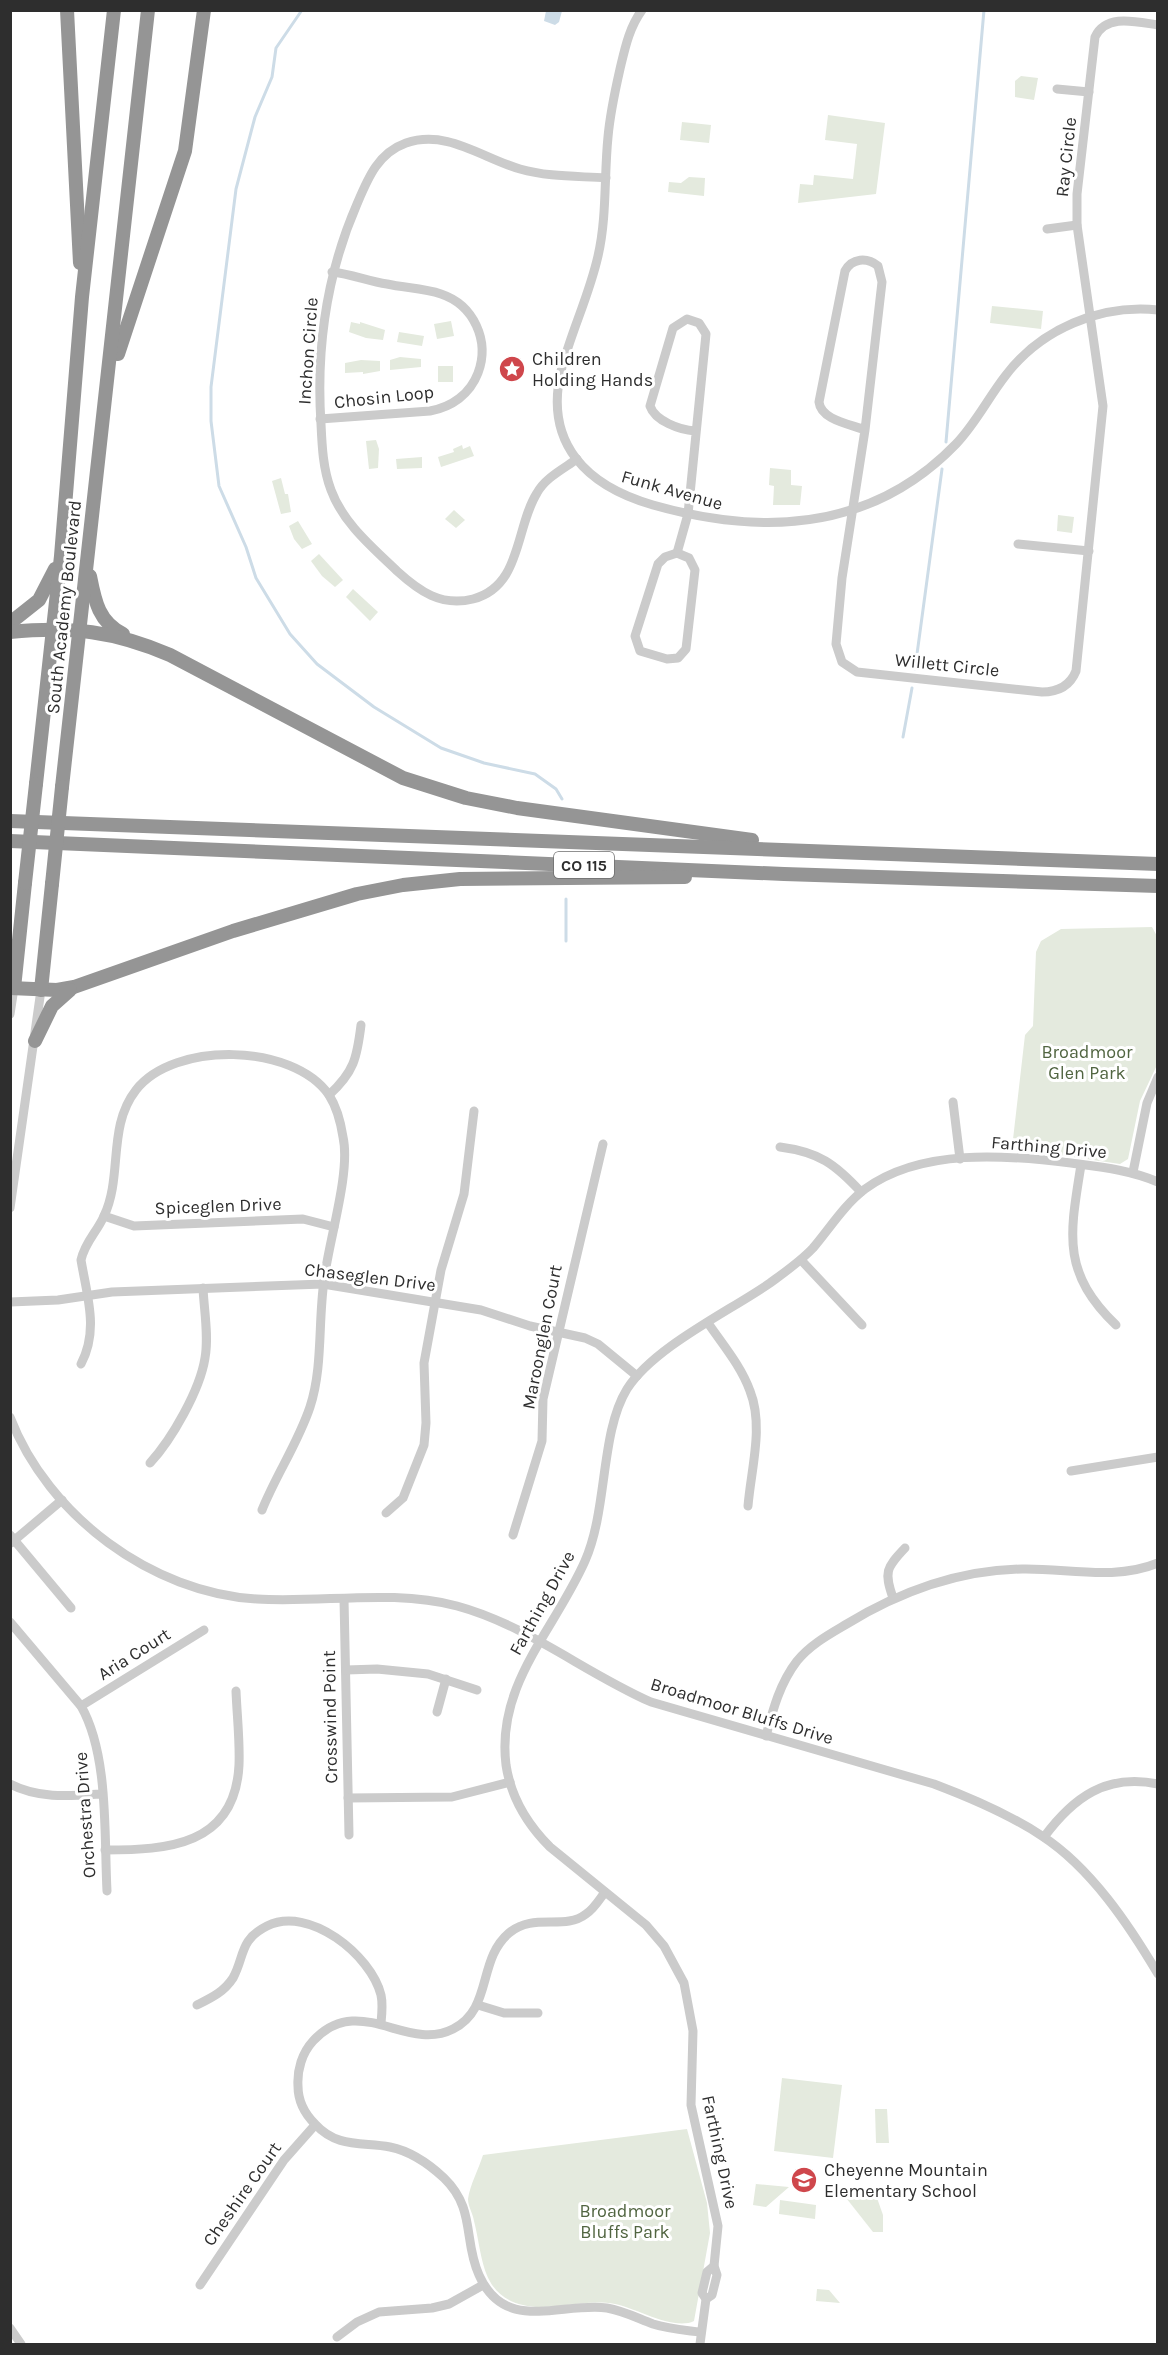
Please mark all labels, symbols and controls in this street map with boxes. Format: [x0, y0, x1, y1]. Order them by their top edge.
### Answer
street label: Ray Circle [1051, 116, 1081, 198]
street label: Inchon Circle [293, 297, 323, 405]
place label: Children Holding Hands [532, 348, 653, 391]
place icon: Children Holding Hands [497, 354, 527, 384]
street label: Chosin Loop [333, 381, 435, 413]
street label: Funk Avenue [619, 465, 725, 515]
street label: South Academy Boulevard [42, 499, 86, 715]
street label: Willett Circle [894, 649, 1000, 681]
road number: CO 115 [554, 852, 614, 878]
park label: Broadmoor Glen Park [1041, 1041, 1133, 1084]
street label: Farthing Drive [990, 1131, 1108, 1163]
street label: Spiceglen Drive [154, 1193, 282, 1219]
street label: Chaseglen Drive [303, 1258, 437, 1296]
street label: Maroonglen Court [517, 1263, 567, 1411]
street label: Farthing Drive [504, 1547, 580, 1659]
street label: Aria Court [94, 1623, 175, 1685]
street label: Crosswind Point [318, 1650, 342, 1784]
street label: Broadmoor Bluffs Drive [648, 1673, 836, 1749]
street label: Orchestra Drive [70, 1751, 100, 1879]
street label: Farthing Drive [697, 2093, 743, 2211]
street label: Cheshire Court [198, 2138, 286, 2250]
place label: Cheyenne Mountain Elementary School [824, 2159, 988, 2202]
school or university icon: Cheyenne Mountain Elementary School [789, 2165, 819, 2195]
park label: Broadmoor Bluffs Park [579, 2200, 671, 2243]

